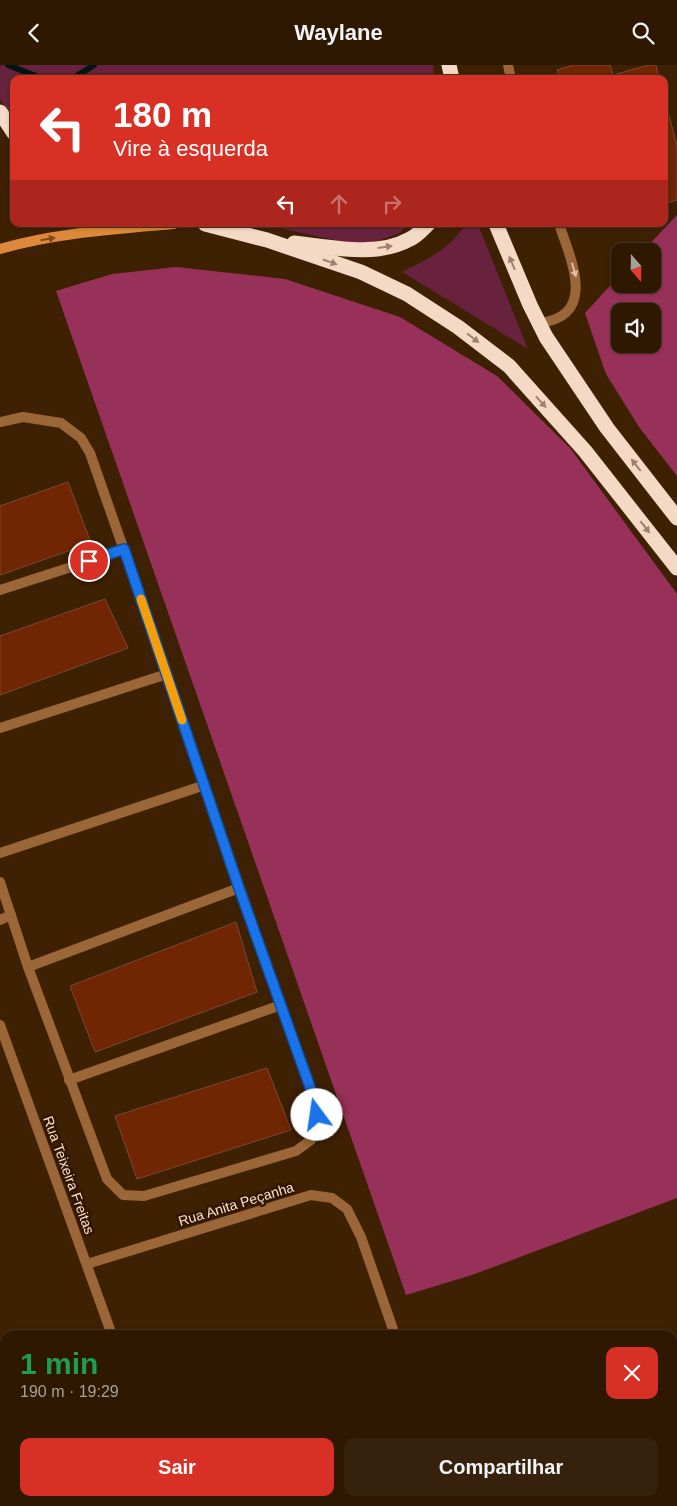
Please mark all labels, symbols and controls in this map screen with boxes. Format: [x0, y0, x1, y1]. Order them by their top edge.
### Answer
icon: back [20, 19, 48, 47]
icon: search [629, 19, 657, 47]
text: Waylane [294, 20, 383, 45]
icon: left [30, 95, 95, 160]
text: 180 m [113, 95, 212, 134]
text: Vire à esquerda [113, 136, 268, 161]
icon: left [272, 190, 300, 218]
icon: ahead [325, 190, 353, 218]
icon: right [378, 190, 406, 218]
one-way arrow [40, 235, 56, 243]
one-way arrow [378, 243, 394, 251]
north arrow [611, 243, 661, 293]
map controls [611, 243, 661, 353]
one-way arrow [508, 255, 516, 270]
one-way arrow [323, 258, 338, 266]
one-way arrow [570, 263, 578, 278]
button: sound [611, 303, 661, 353]
one-way arrow [466, 333, 479, 343]
one-way arrow [536, 396, 547, 409]
one-way arrow [631, 459, 642, 472]
one-way arrow [640, 520, 650, 534]
pin [68, 540, 110, 582]
icon: arrive [75, 547, 103, 575]
position arrow [290, 1088, 342, 1140]
street label: Rua Teixeira Freitas [40, 1114, 98, 1236]
street label: Rua Anita Peçanha [176, 1179, 296, 1229]
text: 1 min [20, 1347, 98, 1380]
button: close [606, 1347, 658, 1399]
text: 190 m · 19:29 [20, 1383, 119, 1400]
button: Sair [20, 1438, 334, 1496]
button: Compartilhar [344, 1438, 658, 1496]

